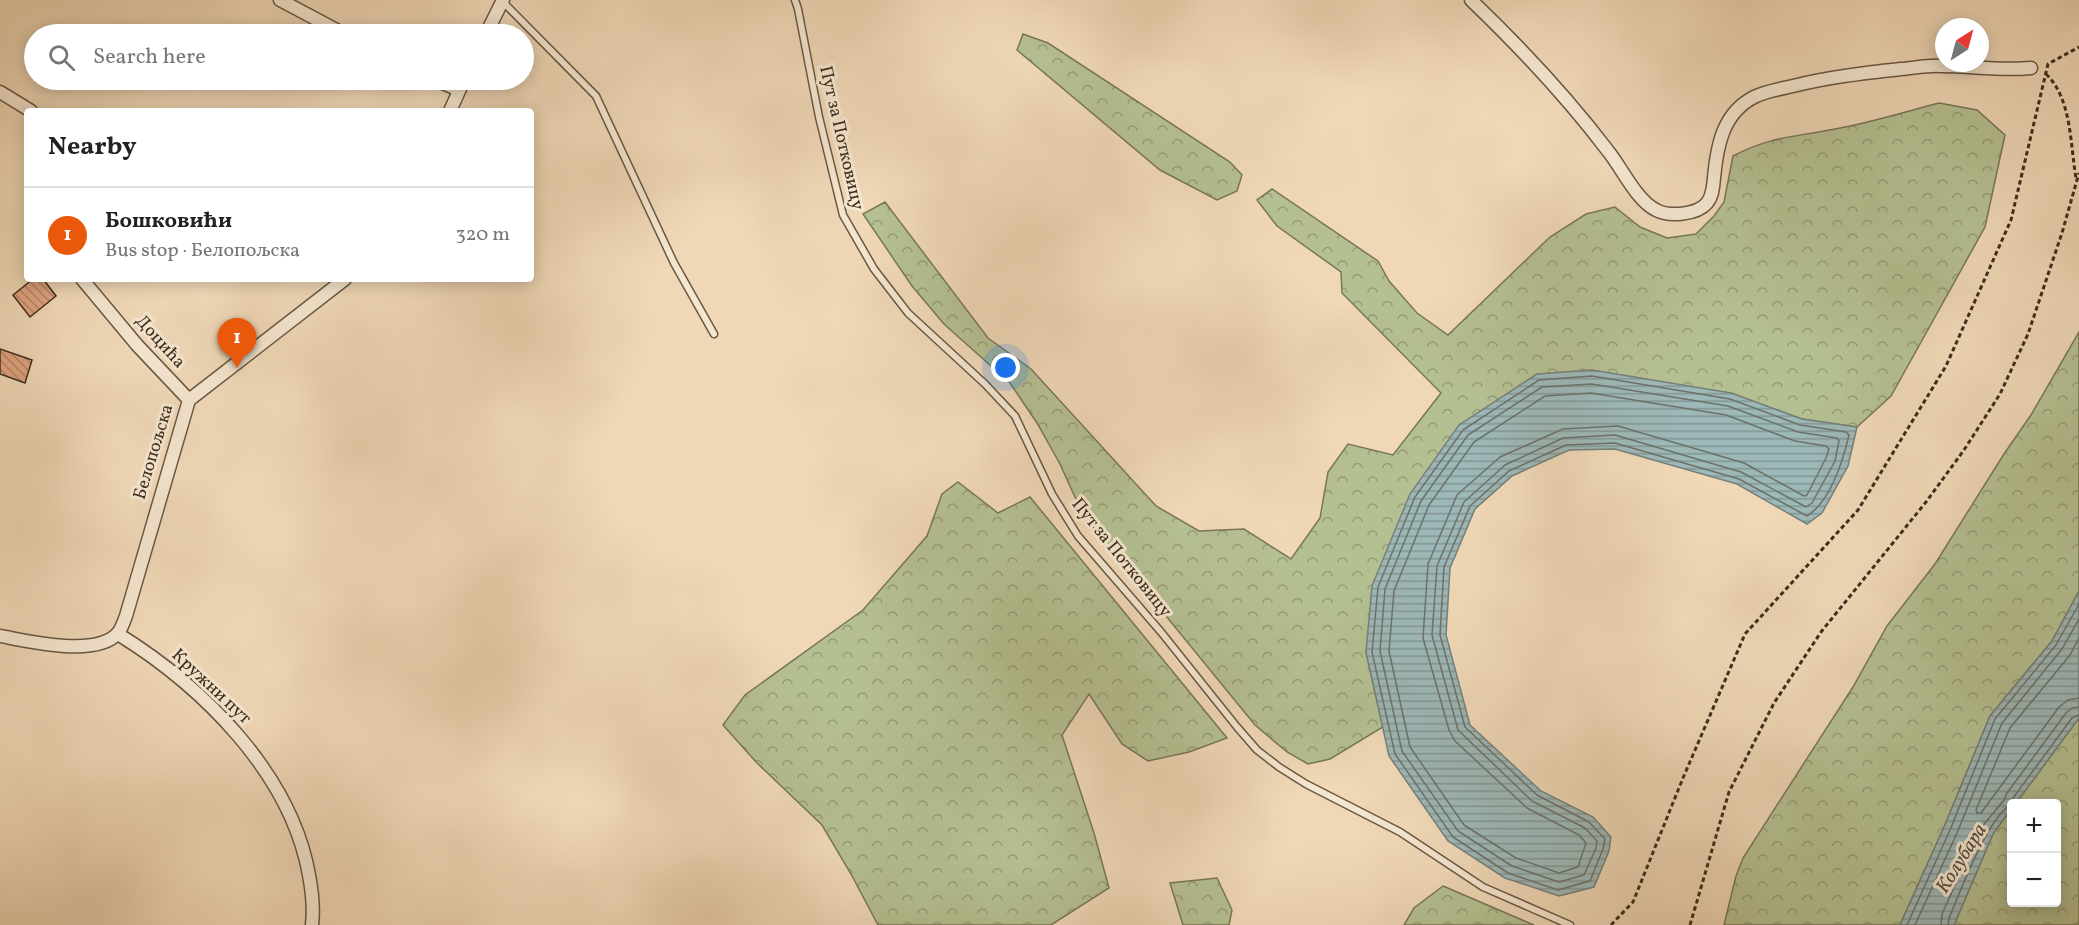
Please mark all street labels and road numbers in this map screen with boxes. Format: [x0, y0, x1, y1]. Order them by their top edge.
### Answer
street label: Пут за Потковицу [812, 63, 870, 213]
street label: Доцића [129, 310, 191, 374]
street label: Белопољска [128, 401, 180, 503]
street label: Пут за Потковицу [1065, 493, 1177, 623]
street label: Кружни пут [166, 643, 256, 731]

